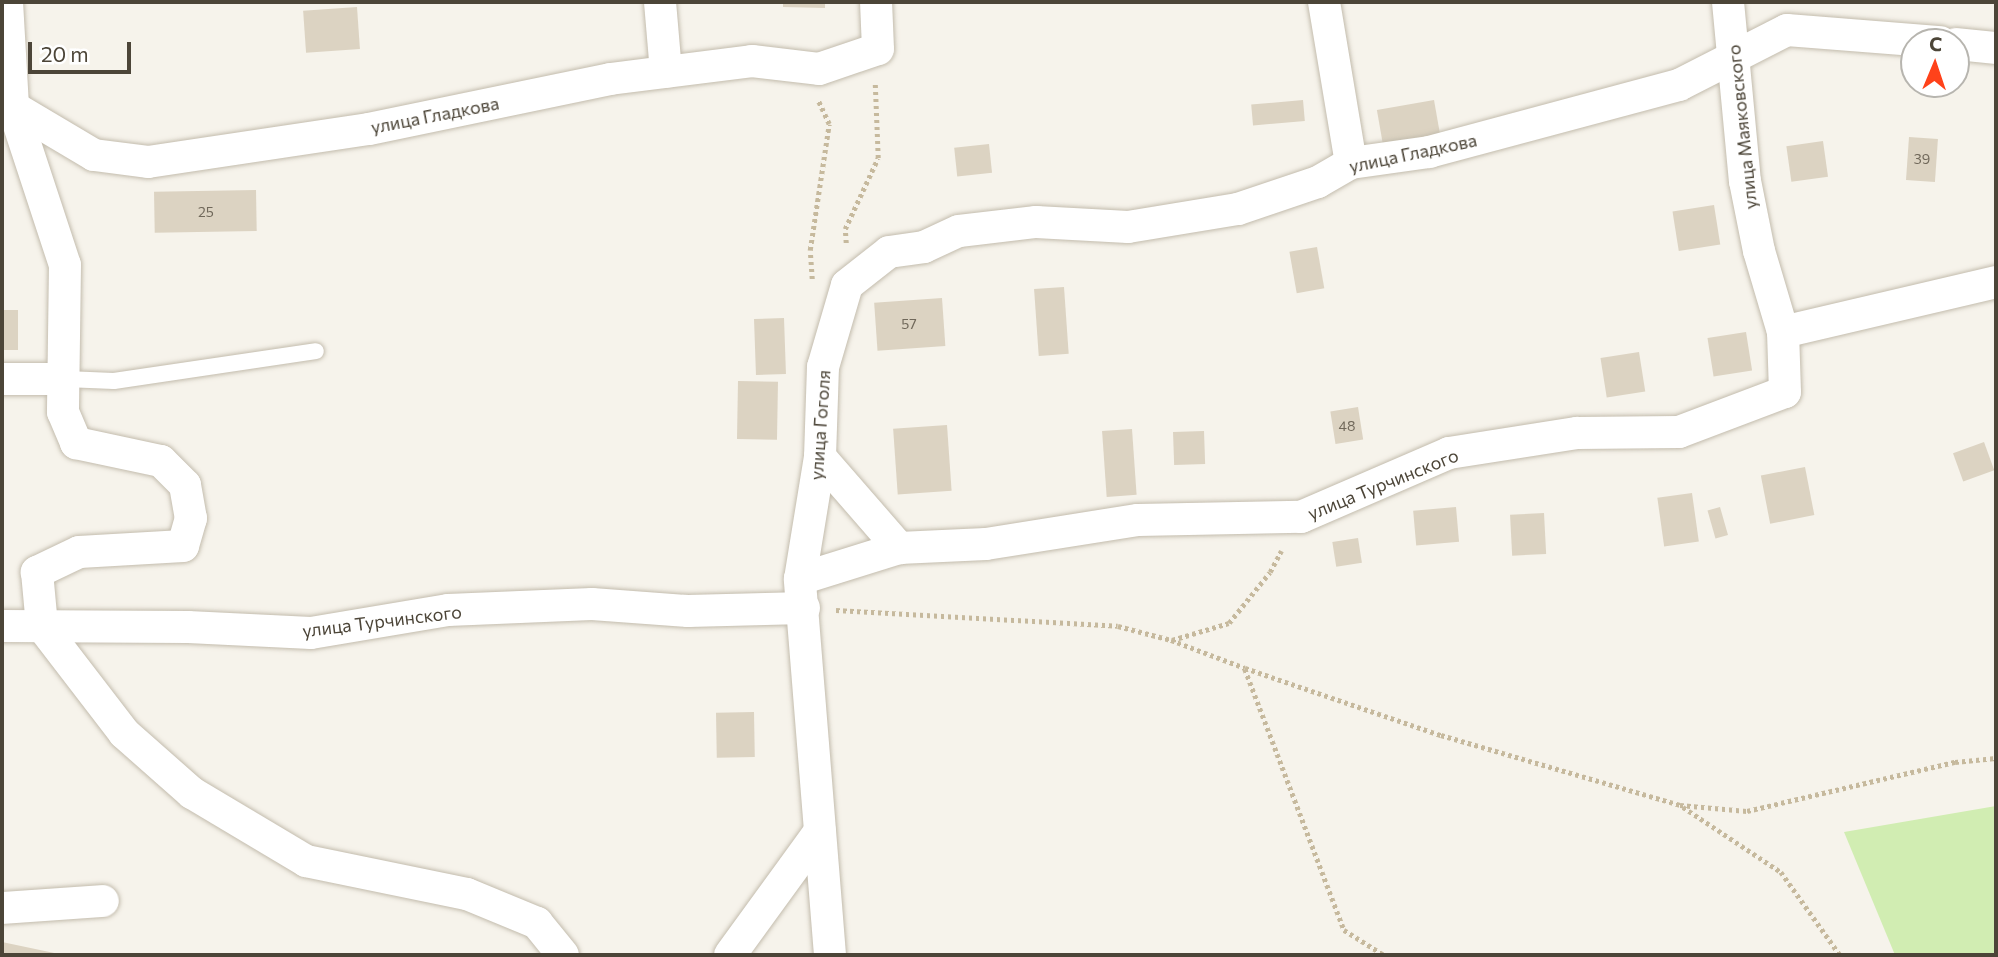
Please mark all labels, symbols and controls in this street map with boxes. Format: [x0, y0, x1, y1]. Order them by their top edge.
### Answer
scale bar [32, 28, 135, 72]
north arrow [1900, 28, 1970, 98]
text: С [1929, 32, 1943, 55]
text: 20 m [41, 41, 89, 66]
street label: улица Маяковского [1723, 44, 1761, 210]
street label: улица Гладкова [369, 92, 501, 138]
street label: улица Гладкова [1347, 129, 1479, 177]
house number: 39 [1914, 151, 1930, 167]
house number: 25 [198, 204, 214, 220]
house number: 57 [901, 316, 917, 332]
street label: улица Гоголя [805, 369, 835, 481]
house number: 48 [1339, 418, 1355, 434]
street label: улица Турчинского [1305, 444, 1461, 524]
street label: улица Турчинского [301, 601, 463, 641]

